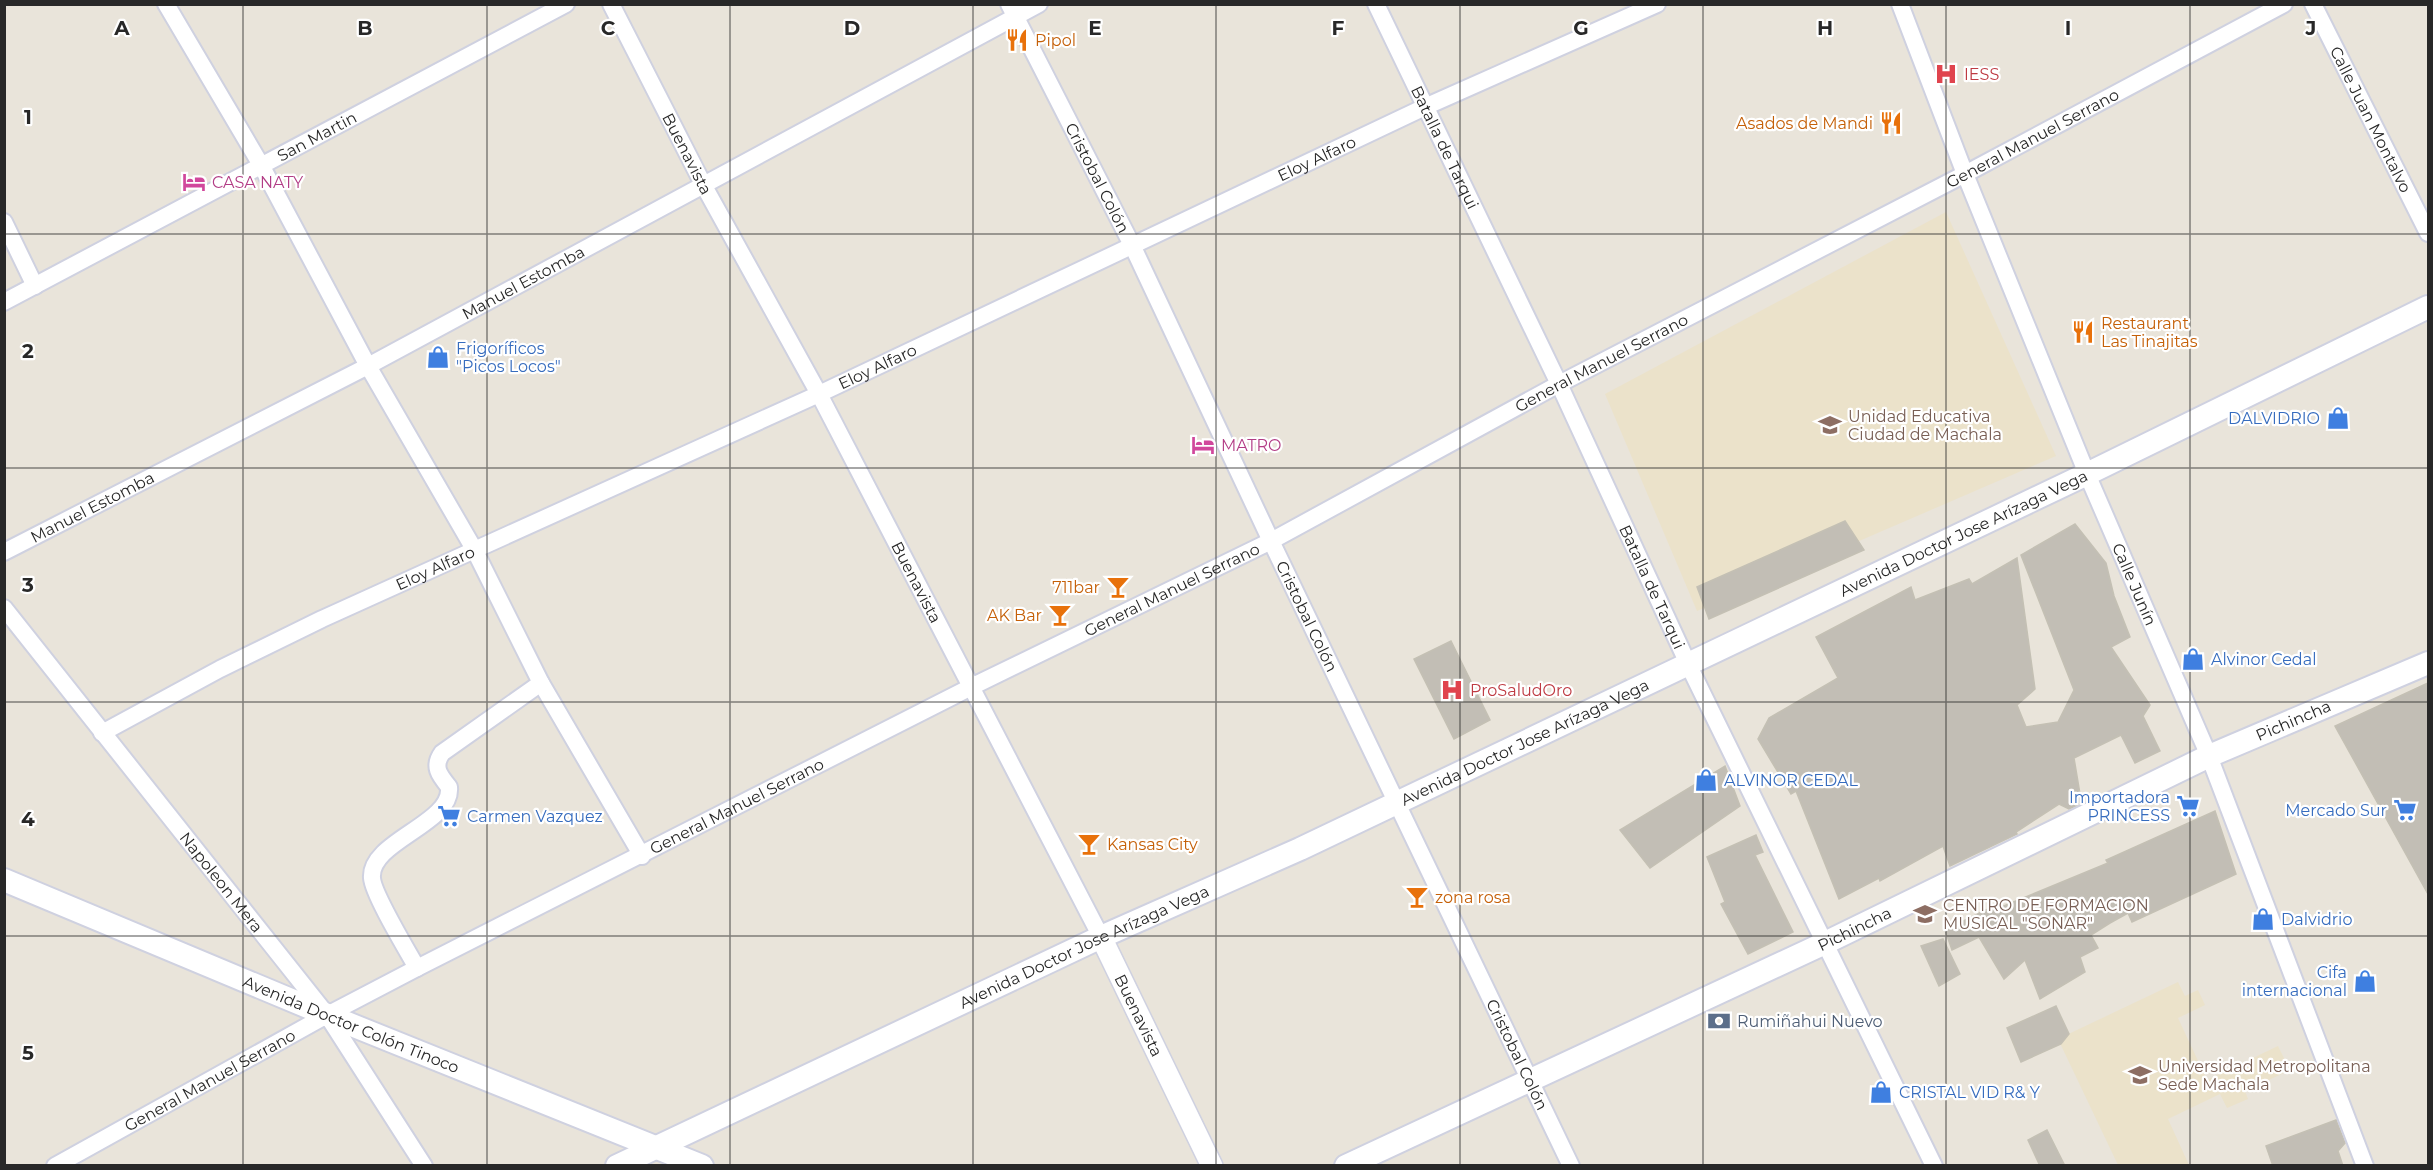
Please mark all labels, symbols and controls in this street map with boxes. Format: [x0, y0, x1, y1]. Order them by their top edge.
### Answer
text: A [113, 16, 130, 40]
text: B [357, 16, 373, 40]
text: C [601, 16, 616, 40]
text: D [844, 16, 860, 40]
text: E [1088, 16, 1102, 40]
text: F [1332, 16, 1345, 40]
text: G [1573, 16, 1589, 40]
text: H [1817, 16, 1833, 40]
text: I [2065, 16, 2071, 40]
text: J [2305, 16, 2316, 40]
restaurant icon: Pipol [1004, 27, 1030, 53]
place label: Pipol [1035, 31, 1076, 50]
street label: Calle Juan Montalvo [2326, 43, 2416, 196]
hospital icon: IESS [1933, 61, 1959, 87]
place label: IESS [1964, 65, 1999, 84]
street label: Batalla de Tarqui [1407, 83, 1483, 212]
street label: General Manuel Serrano [1943, 84, 2122, 192]
text: 1 [24, 105, 32, 129]
street label: San Martin [274, 107, 360, 165]
street label: Buenavista [659, 110, 716, 198]
restaurant icon: Asados de Mandi [1878, 110, 1904, 136]
place label: Asados de Mandi [1736, 114, 1873, 133]
street label: Cristobal Colón [1062, 119, 1134, 236]
street label: Eloy Alfaro [1274, 132, 1359, 185]
hotel icon: CASA NATY [181, 169, 207, 195]
place label: CASA NATY [212, 173, 304, 192]
street label: Manuel Estomba [459, 242, 588, 323]
street label: General Manuel Serrano [1512, 309, 1691, 416]
place label: Restaurant Las Tinajitas [2101, 314, 2198, 351]
restaurant icon: Restaurant Las Tinajitas [2070, 319, 2096, 345]
text: 2 [22, 339, 34, 363]
place label: Frigoríficos "Picos Locos" [456, 339, 561, 376]
street label: Eloy Alfaro [835, 340, 920, 393]
shop icon: Frigoríficos "Picos Locos" [425, 344, 451, 370]
shop icon: DALVIDRIO [2325, 405, 2351, 431]
place label: Unidad Educativa Ciudad de Machala [1848, 407, 2002, 444]
place label: DALVIDRIO [2228, 409, 2320, 428]
school or university icon: Unidad Educativa Ciudad de Machala [1817, 412, 1843, 438]
hotel icon: MATRO [1190, 432, 1216, 458]
place label: MATRO [1221, 436, 1281, 455]
street label: Avenida Doctor Jose Arízaga Vega [1836, 466, 2091, 600]
street label: Manuel Estomba [27, 467, 157, 546]
street label: Batalla de Tarqui [1616, 522, 1689, 652]
street label: Buenavista [888, 538, 946, 626]
street label: General Manuel Serrano [1081, 539, 1262, 640]
street label: Calle Junín [2109, 540, 2161, 628]
street label: Eloy Alfaro [393, 542, 478, 594]
street label: Cristobal Colón [1272, 558, 1342, 675]
text: 3 [21, 573, 34, 597]
bar icon: 711bar [1105, 574, 1131, 600]
place label: 711bar [1052, 578, 1100, 597]
bar icon: AK Bar [1047, 602, 1073, 628]
place label: AK Bar [987, 606, 1042, 625]
shop icon: Alvinor Cedal [2180, 646, 2206, 672]
place label: Alvinor Cedal [2211, 650, 2316, 669]
street label: Avenida Doctor Jose Arízaga Vega [1398, 675, 1652, 809]
hospital icon: ProSaludOro [1439, 677, 1465, 703]
place label: ProSaludOro [1470, 681, 1572, 700]
street label: Pichincha [2253, 696, 2334, 745]
street label: General Manuel Serrano [646, 754, 827, 858]
shop icon: ALVINOR CEDAL [1693, 767, 1719, 793]
place label: ALVINOR CEDAL [1724, 771, 1859, 790]
place label: Importadora PRINCESS [2069, 788, 2170, 825]
supermarket icon: Importadora PRINCESS [2175, 793, 2201, 819]
supermarket icon: Mercado Sur [2392, 797, 2418, 823]
place label: Mercado Sur [2285, 801, 2387, 820]
supermarket icon: Carmen Vazquez [436, 803, 462, 829]
text: 4 [21, 807, 35, 831]
place label: Carmen Vazquez [467, 807, 603, 826]
street label: Napoleon Mera [176, 828, 267, 936]
bar icon: Kansas City [1076, 831, 1102, 857]
place label: Kansas City [1107, 835, 1198, 854]
street label: Avenida Doctor Jose Arízaga Vega [956, 881, 1212, 1012]
bar icon: zona rosa [1404, 884, 1430, 910]
place label: zona rosa [1435, 888, 1511, 907]
place label: CENTRO DE FORMACION MUSICAL "SONAR" [1943, 896, 2149, 933]
school or university icon: CENTRO DE FORMACION MUSICAL "SONAR" [1912, 901, 1938, 927]
street label: Pichincha [1814, 903, 1894, 955]
shop icon: Dalvidrio [2250, 906, 2276, 932]
place label: Dalvidrio [2281, 910, 2352, 929]
place label: Cifa internacional [2242, 963, 2347, 1000]
shop icon: Cifa internacional [2352, 968, 2378, 994]
street label: Buenavista [1111, 971, 1167, 1060]
street label: Avenida Doctor Colón Tinoco [240, 972, 462, 1077]
street label: Cristobal Colón [1483, 996, 1552, 1113]
bank icon: Rumiñahui Nuevo [1706, 1008, 1732, 1034]
place label: Rumiñahui Nuevo [1737, 1012, 1883, 1031]
street label: General Manuel Serrano [121, 1025, 299, 1135]
text: 5 [22, 1041, 34, 1065]
place label: Universidad Metropolitana Sede Machala [2158, 1057, 2371, 1094]
school or university icon: Universidad Metropolitana Sede Machala [2127, 1062, 2153, 1088]
shop icon: CRISTAL VID R& Y [1868, 1079, 1894, 1105]
place label: CRISTAL VID R& Y [1899, 1083, 2041, 1102]

